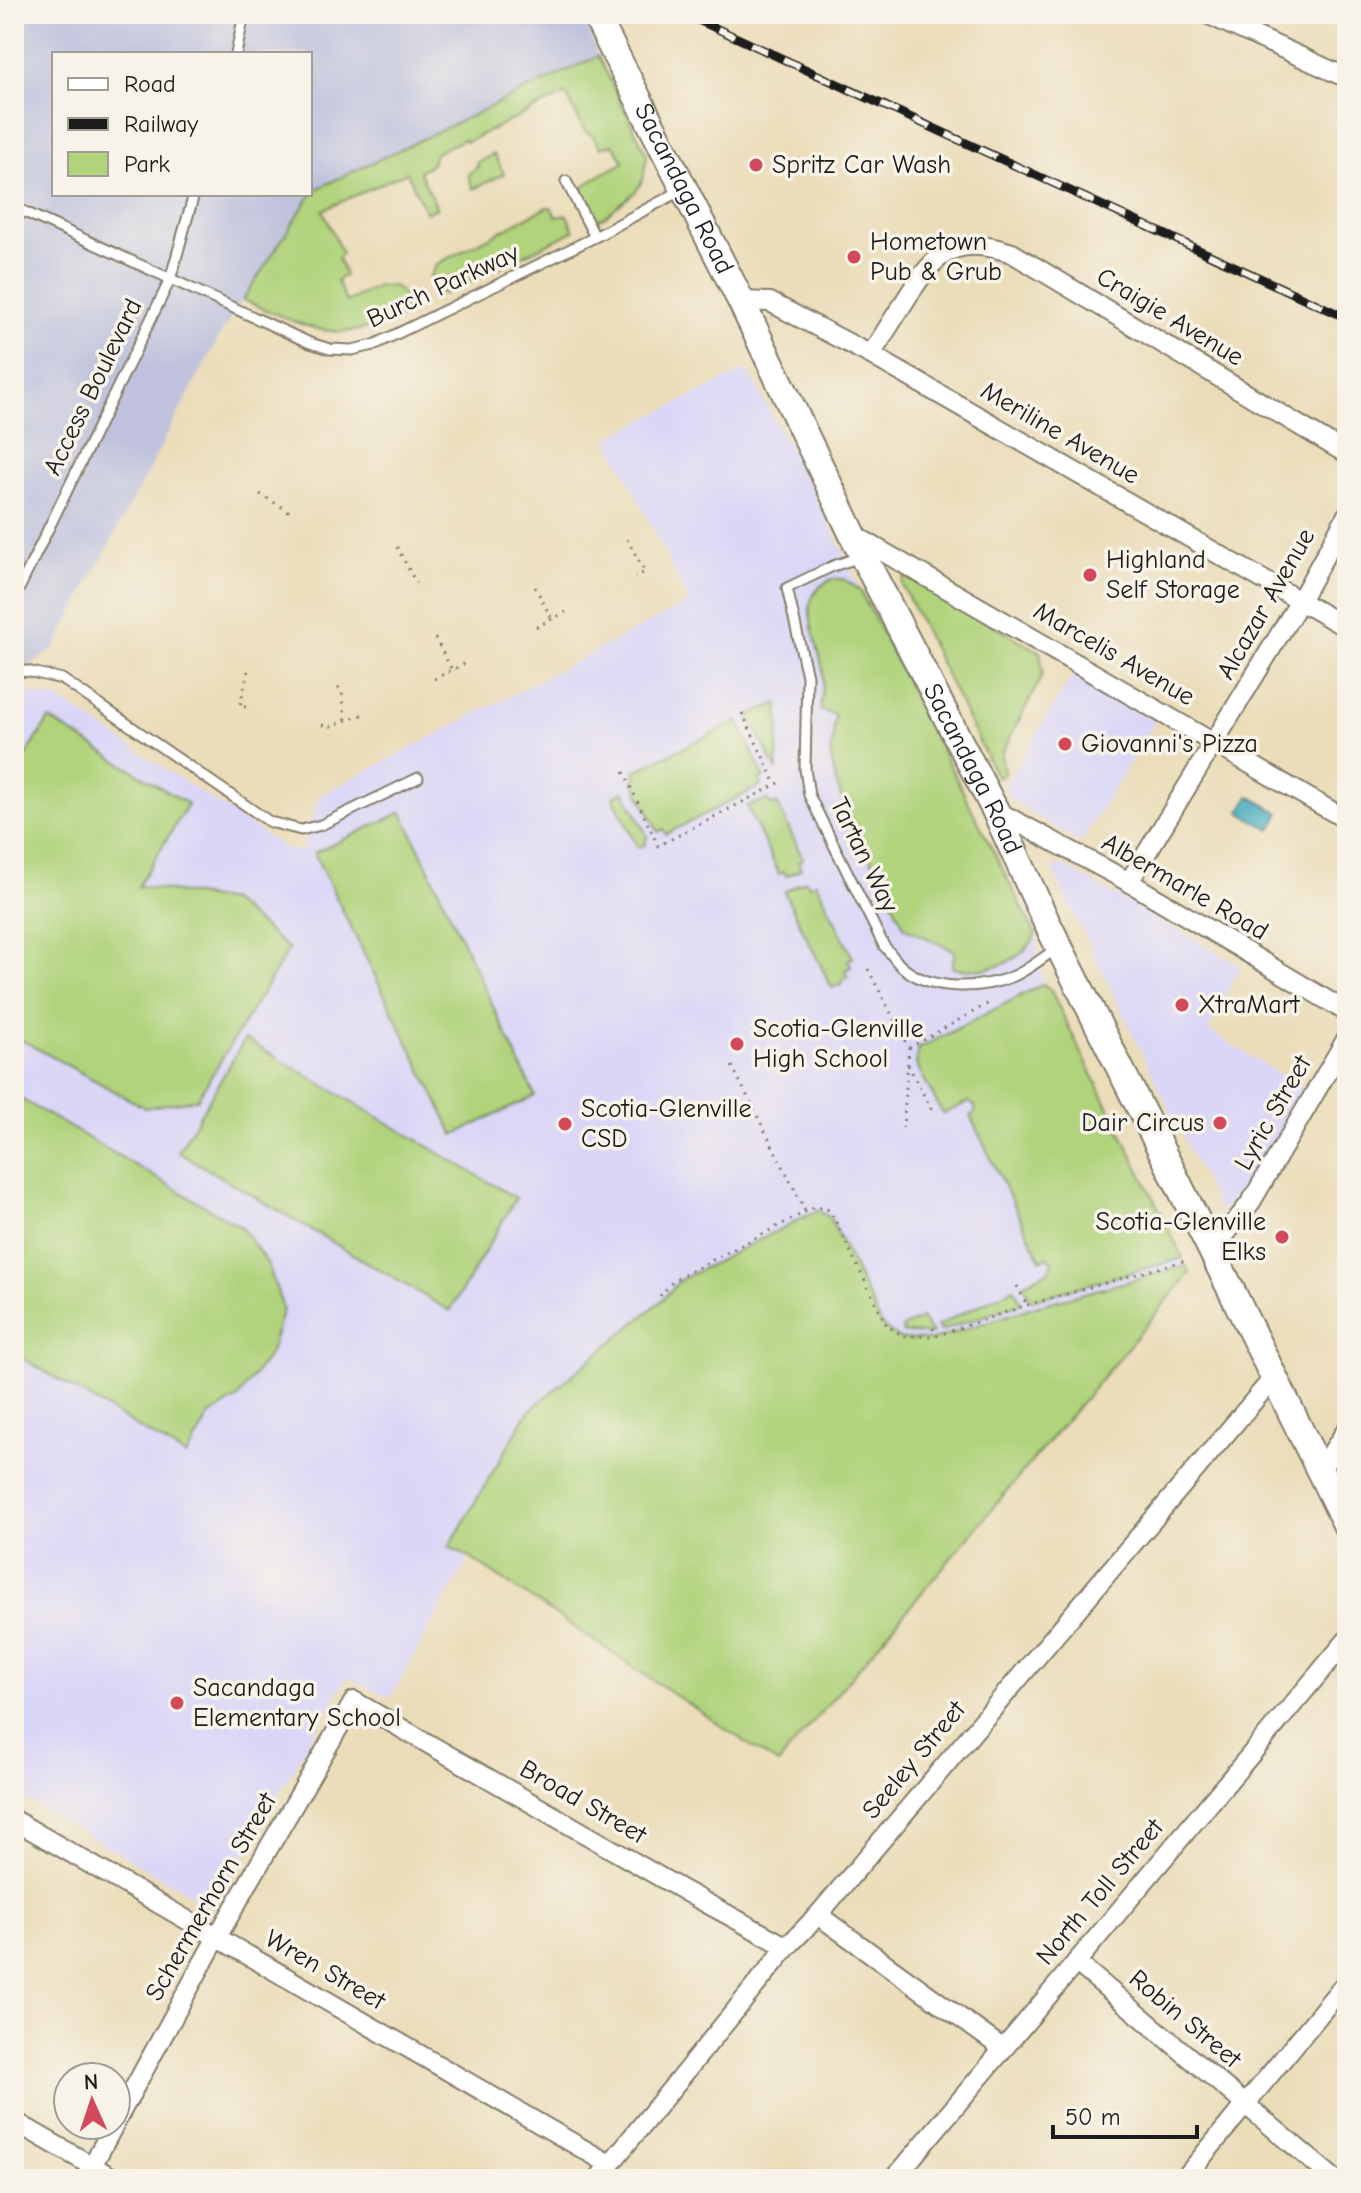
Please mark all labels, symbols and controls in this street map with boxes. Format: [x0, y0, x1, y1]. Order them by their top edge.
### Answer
legend [52, 52, 312, 196]
text: Road [124, 70, 176, 98]
street label: Sacandaga Road [628, 98, 740, 279]
text: Railway [124, 110, 198, 138]
text: Park [124, 150, 170, 178]
place label: Spritz Car Wash [772, 150, 951, 180]
marker: Spritz Car Wash [747, 156, 765, 174]
place label: Hometown Pub & Grub [870, 227, 1002, 287]
street label: Burch Parkway [362, 238, 524, 334]
marker: Hometown Pub & Grub [845, 248, 863, 266]
street label: Craigie Avenue [1091, 261, 1249, 373]
street label: Access Boulevard [37, 294, 149, 480]
street label: Meriline Avenue [975, 376, 1145, 490]
street label: Alcazar Avenue [1211, 523, 1321, 685]
place label: Highland Self Storage [1106, 545, 1240, 605]
marker: Highland Self Storage [1081, 566, 1099, 584]
street label: Marcelis Avenue [1028, 596, 1200, 712]
street label: Sacandaga Road [917, 678, 1028, 859]
place label: Giovanni's Pizza [1081, 729, 1258, 759]
marker: Giovanni's Pizza [1056, 735, 1074, 753]
street label: Tartan Way [823, 793, 905, 918]
street label: Albermarle Road [1097, 827, 1273, 947]
place label: XtraMart [1198, 990, 1301, 1020]
marker: XtraMart [1173, 996, 1191, 1014]
place label: Scotia-Glenville High School [753, 1014, 924, 1074]
marker: Scotia-Glenville High School [728, 1035, 746, 1053]
street label: Lyric Street [1228, 1049, 1319, 1176]
place label: Scotia-Glenville CSD [581, 1094, 752, 1154]
place label: Dair Circus [1081, 1108, 1204, 1138]
marker: Dair Circus [1211, 1114, 1229, 1132]
marker: Scotia-Glenville CSD [556, 1115, 574, 1133]
place label: Scotia-Glenville Elks [1095, 1207, 1266, 1267]
marker: Scotia-Glenville Elks [1273, 1228, 1291, 1246]
place label: Sacandaga Elementary School [193, 1673, 401, 1733]
marker: Sacandaga Elementary School [168, 1694, 186, 1712]
street label: Seeley Street [856, 1694, 973, 1825]
street label: Broad Street [515, 1754, 653, 1851]
street label: Schermerhorn Street [139, 1786, 284, 2006]
street label: North Toll Street [1030, 1812, 1171, 1971]
street label: Wren Street [260, 1924, 392, 2017]
street label: Robin Street [1123, 1964, 1248, 2075]
north arrow [52, 2061, 132, 2141]
text: N [83, 2069, 99, 2095]
scale bar [1053, 2089, 1197, 2139]
text: 50 m [1065, 2103, 1121, 2131]

